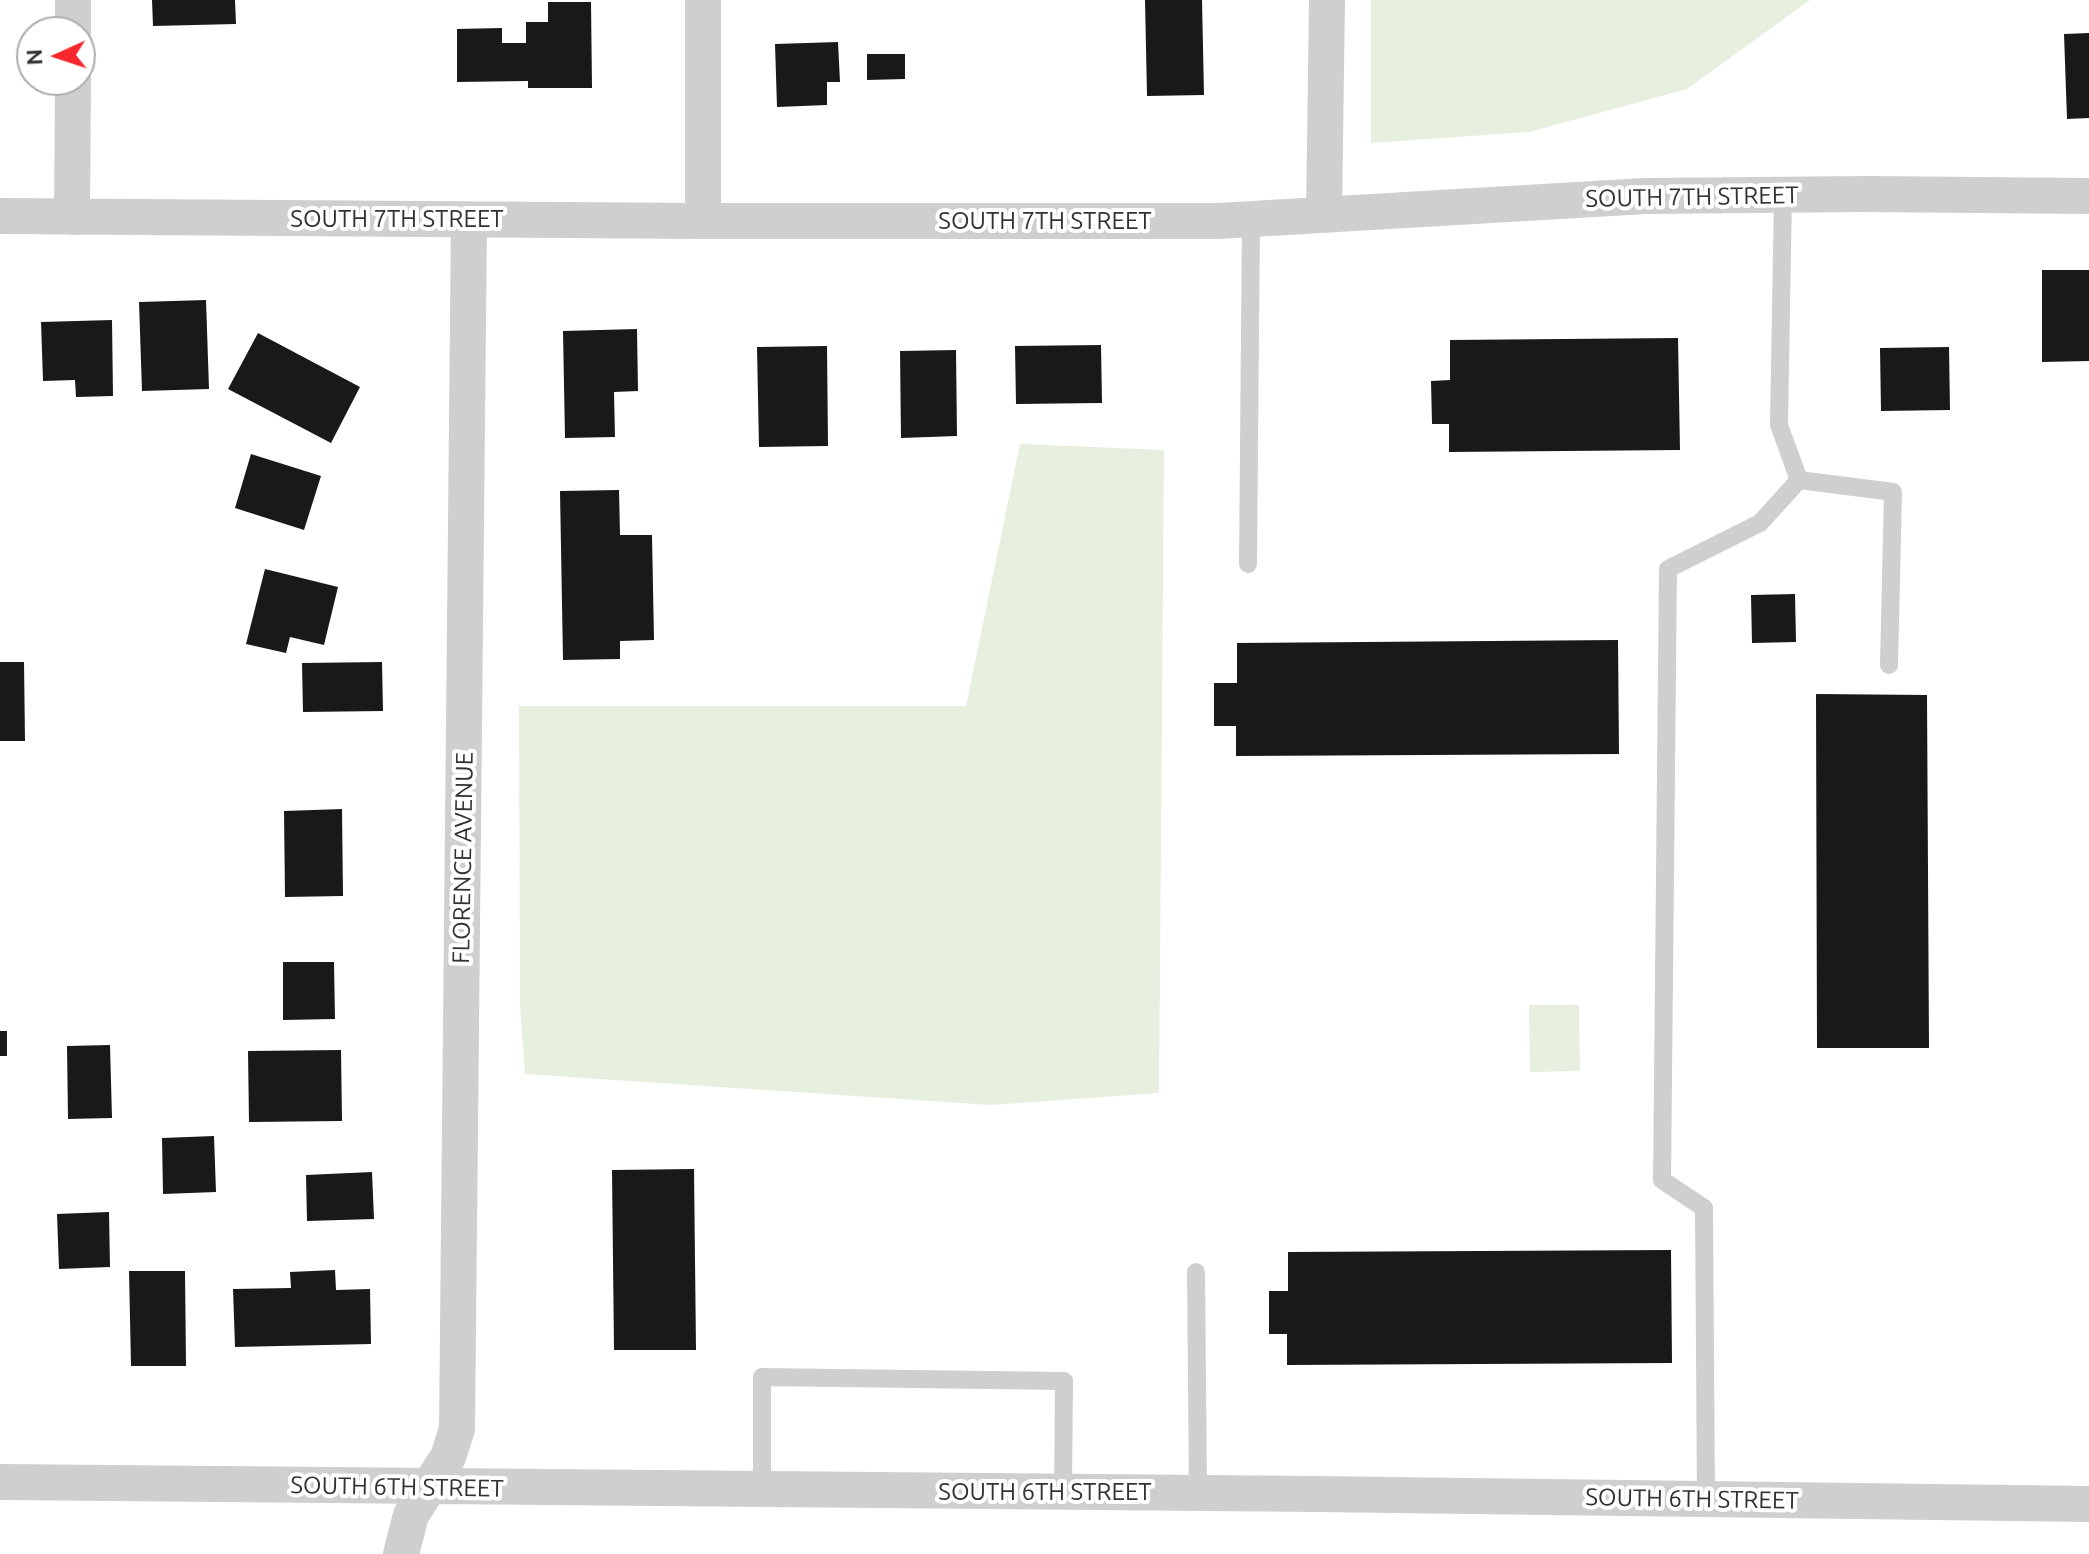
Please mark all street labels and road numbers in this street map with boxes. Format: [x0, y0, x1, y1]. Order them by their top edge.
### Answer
street label: SOUTH 7TH STREET [1585, 181, 1799, 213]
street label: SOUTH 7TH STREET [290, 205, 504, 233]
street label: SOUTH 7TH STREET [938, 207, 1152, 235]
street label: FLORENCE AVENUE [447, 752, 479, 964]
street label: SOUTH 6TH STREET [290, 1471, 504, 1503]
street label: SOUTH 6TH STREET [938, 1478, 1152, 1506]
street label: SOUTH 6TH STREET [1585, 1483, 1799, 1515]

